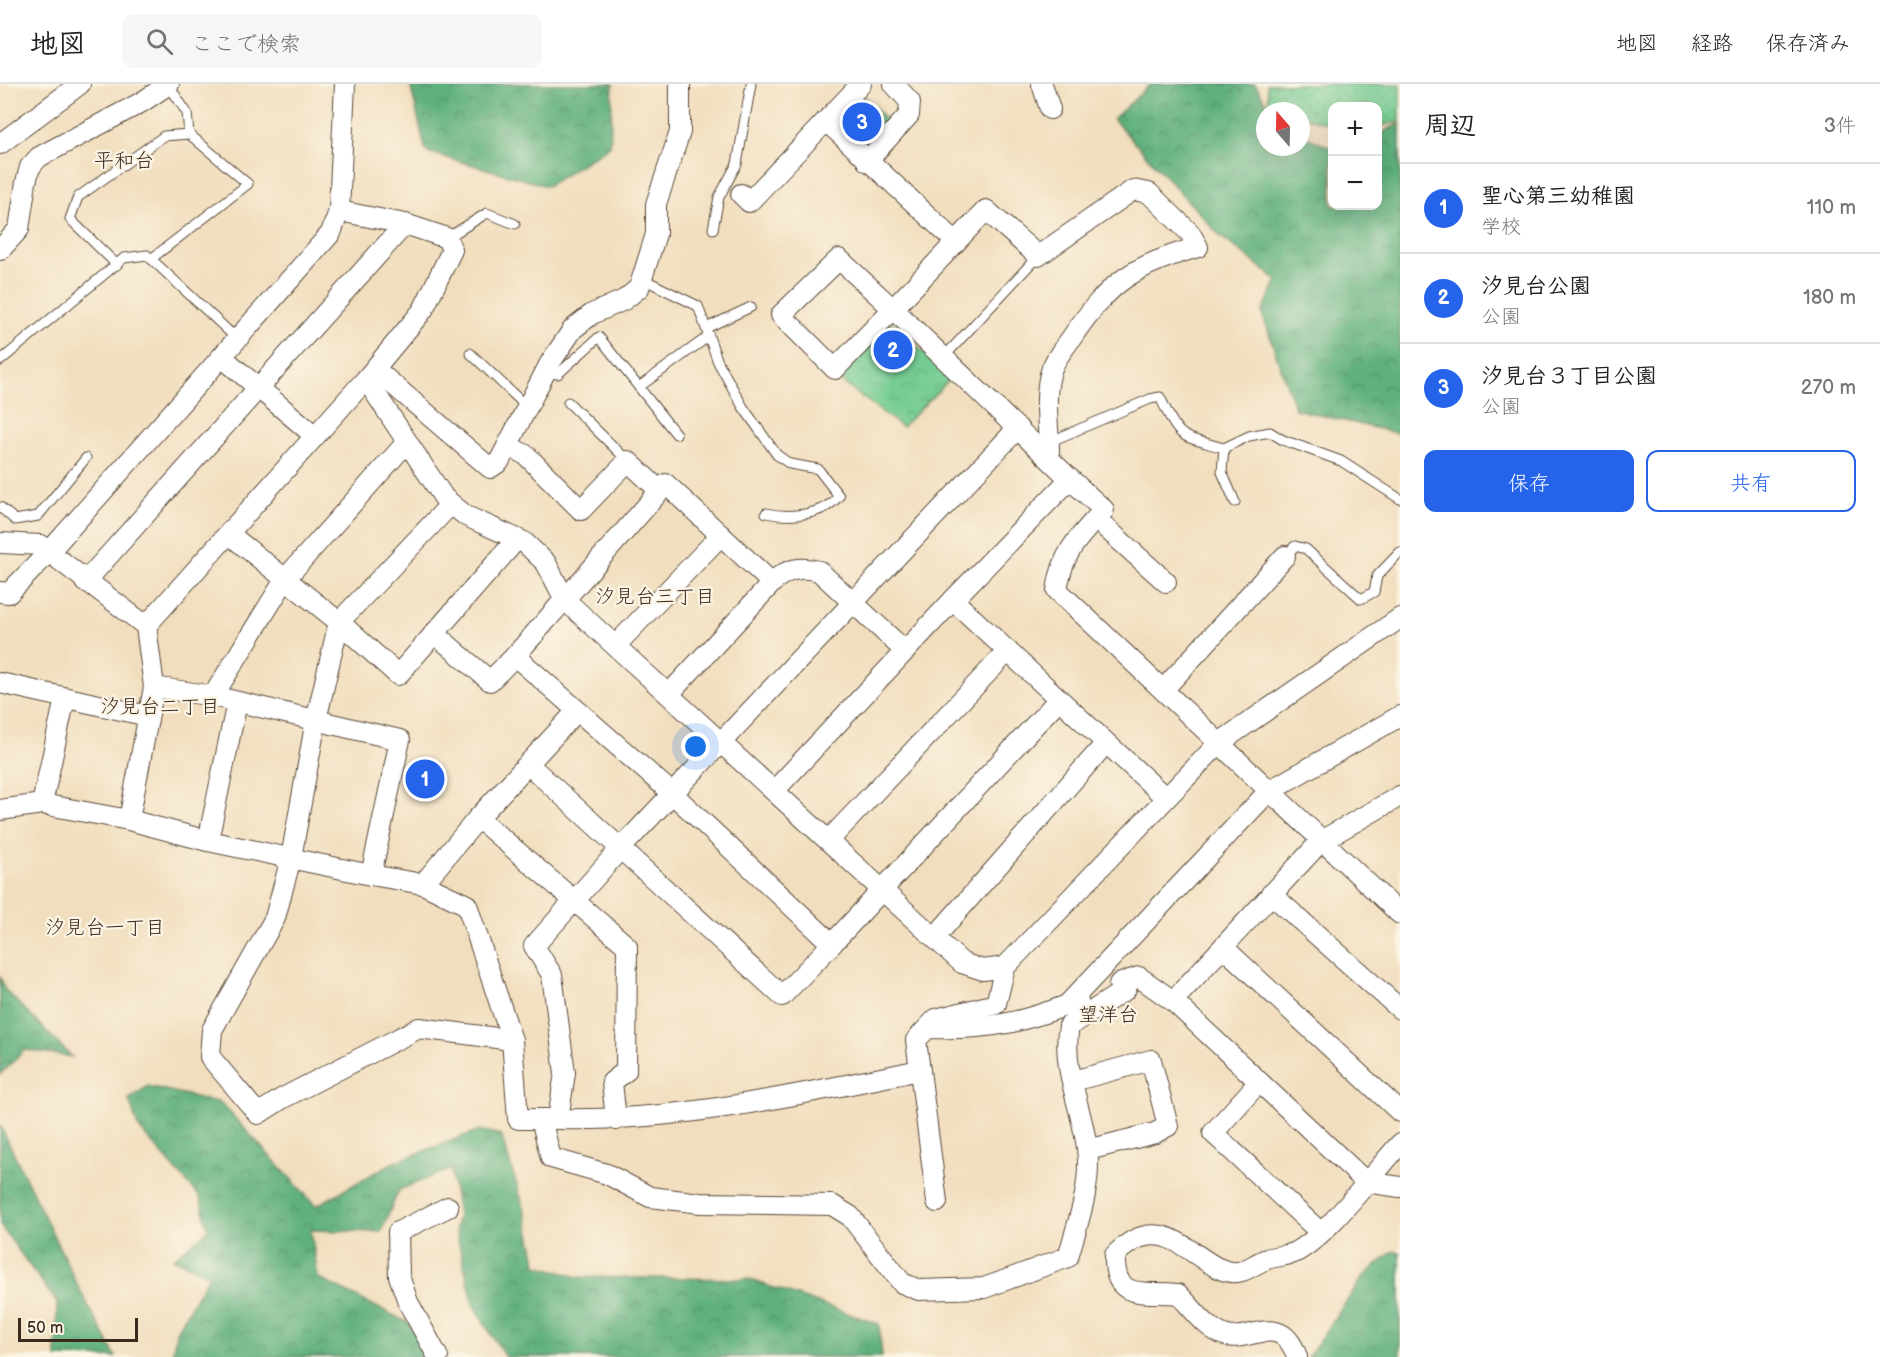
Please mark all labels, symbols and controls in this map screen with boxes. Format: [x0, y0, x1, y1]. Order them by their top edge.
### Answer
search box [122, 14, 542, 68]
icon: search [143, 25, 176, 58]
text: 地図 [30, 28, 86, 61]
text: ここで検索 [191, 31, 301, 58]
text: 地図 [1616, 31, 1658, 56]
text: 経路 [1691, 31, 1733, 56]
text: 保存済み [1766, 31, 1850, 56]
pin: 3 [842, 99, 882, 144]
north arrow [1256, 102, 1310, 156]
map controls [1328, 102, 1382, 210]
button: + [1328, 102, 1382, 156]
text: 周辺 [1424, 111, 1476, 142]
text: 3件 [1824, 114, 1856, 138]
district label: 平和台 [94, 149, 154, 173]
button: − [1328, 156, 1382, 210]
text: 聖心第三幼稚園 [1481, 183, 1635, 210]
text: 1 [1439, 196, 1448, 220]
text: 110 m [1807, 196, 1856, 220]
text: 学校 [1481, 215, 1521, 239]
text: 汐見台公園 [1481, 273, 1591, 300]
text: 2 [1438, 286, 1449, 310]
text: 180 m [1803, 286, 1856, 310]
text: 公園 [1481, 305, 1521, 329]
pin: 2 [874, 328, 912, 372]
text: 汐見台３丁目公園 [1481, 363, 1657, 390]
text: 3 [1438, 376, 1449, 400]
text: 270 m [1801, 376, 1856, 400]
text: 公園 [1481, 395, 1521, 419]
button: 保存 [1424, 450, 1634, 512]
button: 共有 [1646, 450, 1856, 512]
district label: 汐見台三丁目 [595, 585, 715, 609]
district label: 汐見台二丁目 [100, 695, 220, 719]
your location [681, 732, 710, 761]
pin: 1 [406, 756, 444, 802]
district label: 汐見台一丁目 [45, 916, 165, 940]
district label: 望洋台 [1078, 1003, 1138, 1027]
scale bar [18, 1315, 138, 1342]
text: 50 m [27, 1319, 63, 1338]

